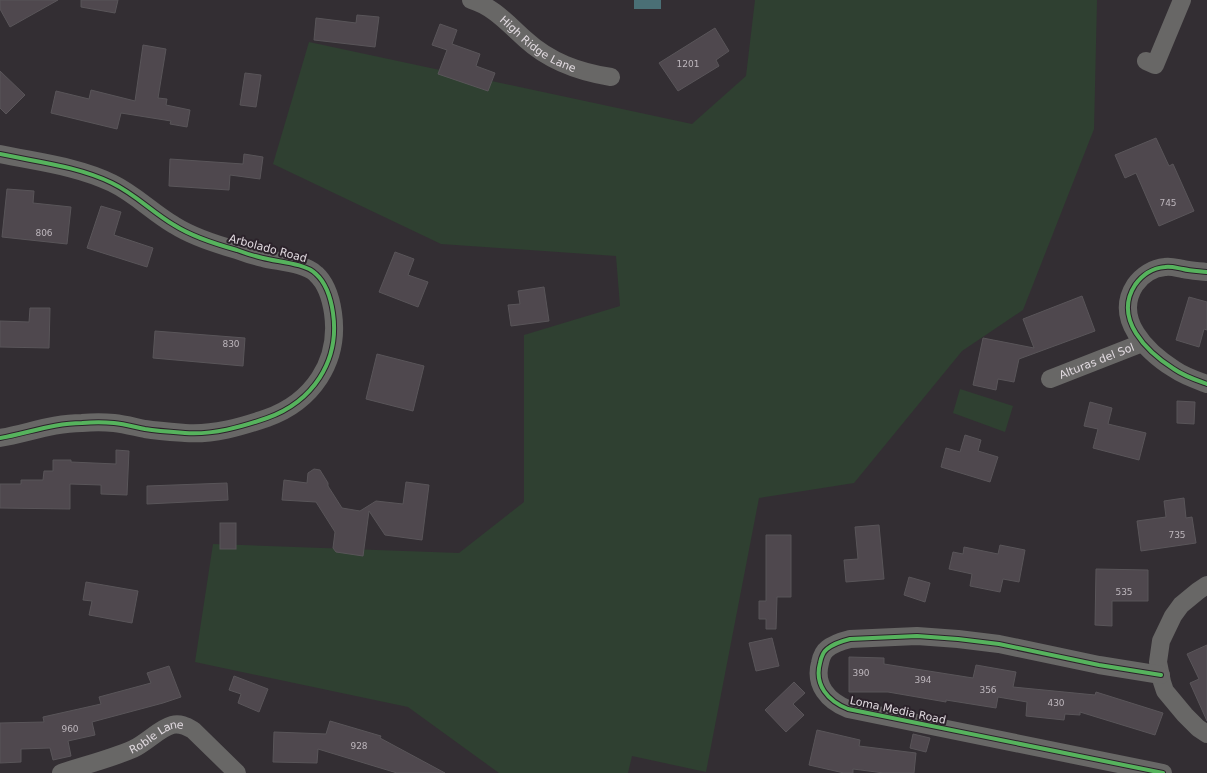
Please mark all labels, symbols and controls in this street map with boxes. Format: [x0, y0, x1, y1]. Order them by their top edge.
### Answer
street label: High Ridge Lane [497, 13, 578, 75]
house number: 1201 [677, 59, 699, 69]
house number: 745 [1159, 198, 1177, 208]
house number: 806 [35, 228, 53, 238]
street label: Arbolado Road [227, 232, 308, 265]
house number: 830 [222, 339, 240, 349]
street label: Alturas del Sol [1057, 341, 1136, 382]
house number: 735 [1168, 530, 1186, 540]
house number: 535 [1115, 587, 1133, 597]
house number: 390 [852, 668, 870, 678]
house number: 394 [914, 675, 932, 685]
house number: 356 [979, 685, 997, 695]
street label: Loma Media Road [849, 694, 947, 727]
house number: 430 [1047, 698, 1065, 708]
street label: Roble Lane [127, 718, 185, 757]
house number: 960 [61, 724, 79, 734]
house number: 928 [350, 741, 368, 751]

